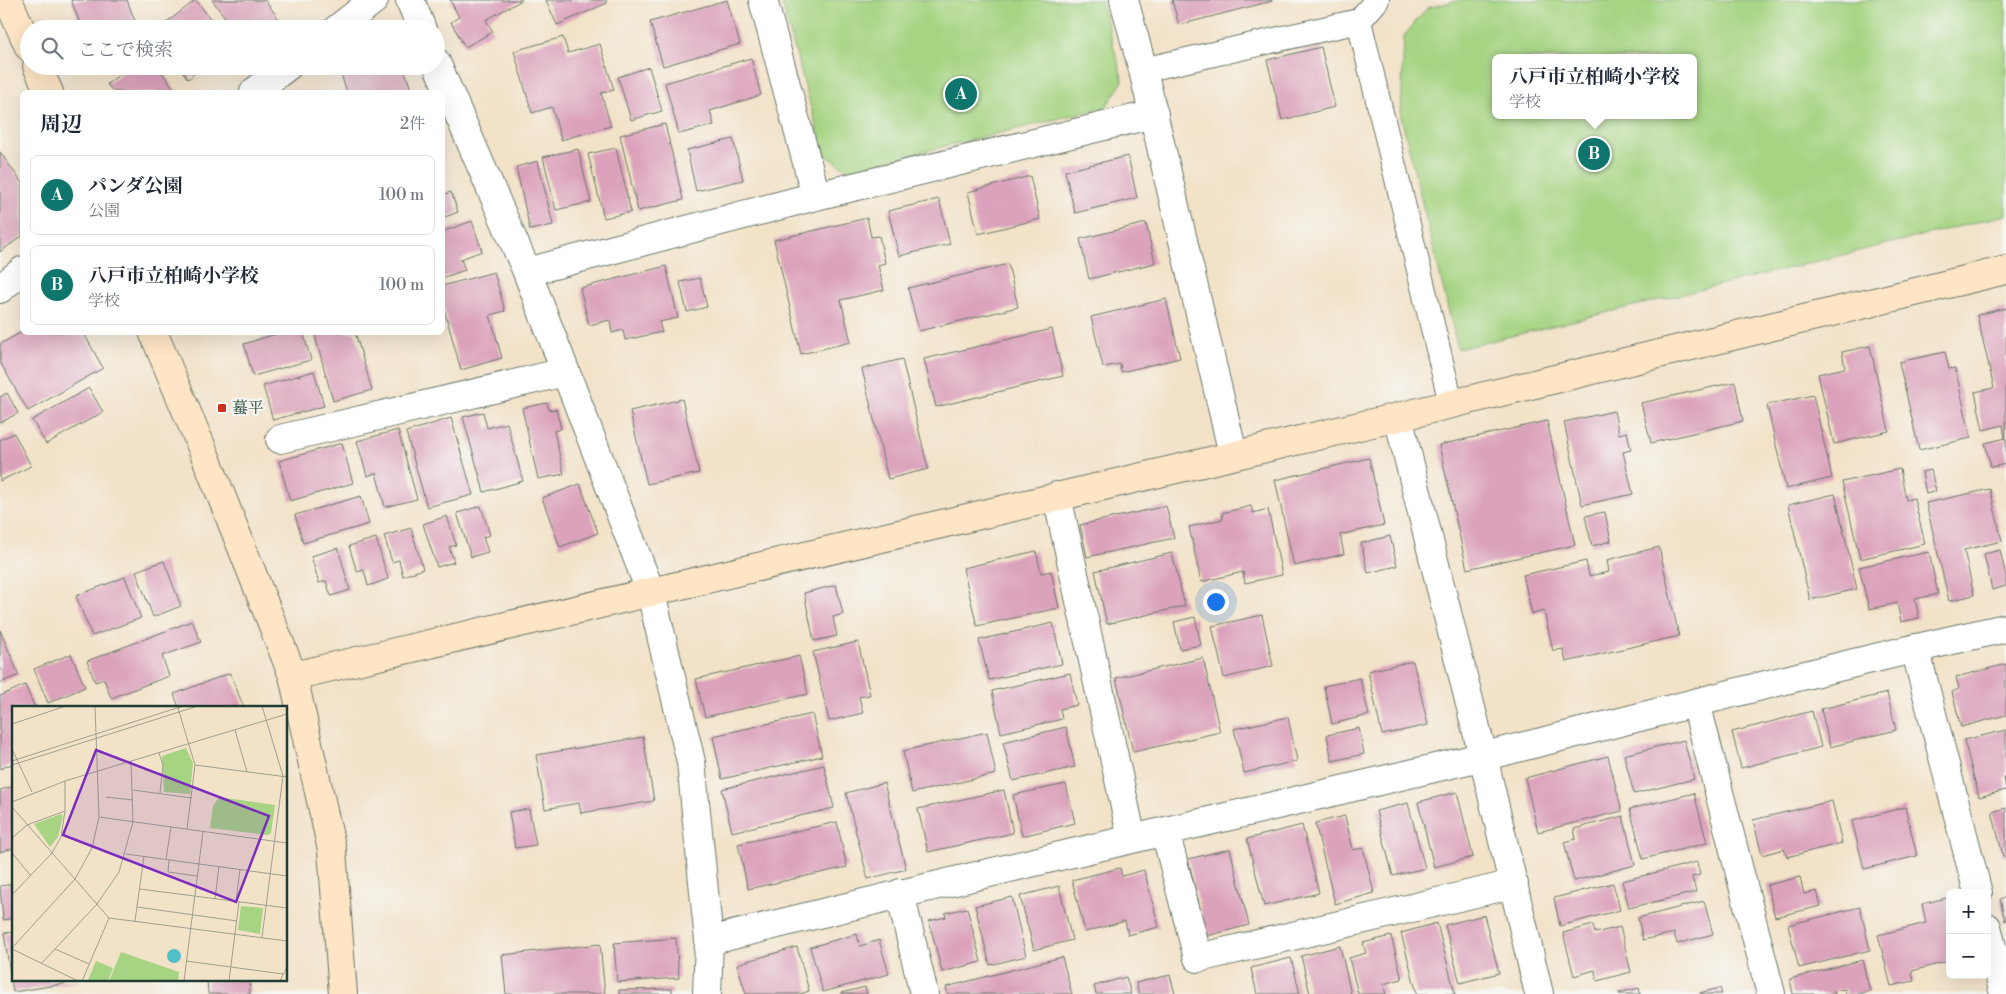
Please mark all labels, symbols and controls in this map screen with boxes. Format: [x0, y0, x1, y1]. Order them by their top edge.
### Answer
search box [20, 20, 445, 75]
icon: search [38, 34, 66, 62]
text: ここで検索 [78, 38, 173, 62]
popup [1492, 54, 1697, 119]
text: 八戸市立柏崎小学校 [1509, 65, 1680, 89]
pin: A [945, 75, 977, 113]
text: 学校 [1509, 92, 1541, 112]
text: 周辺 [40, 112, 82, 138]
text: 2件 [400, 114, 425, 134]
pin: B [1578, 135, 1610, 173]
text: パンダ公園 [88, 174, 182, 198]
text: A [51, 185, 63, 205]
text: 100 m [379, 185, 424, 205]
text: 公園 [88, 201, 120, 221]
text: 八戸市立柏崎小学校 [88, 264, 259, 288]
text: B [51, 275, 63, 295]
text: 100 m [379, 275, 424, 295]
text: 学校 [88, 291, 120, 311]
place label: 蟇平 [232, 398, 264, 418]
marker: 蟇平 [216, 402, 228, 414]
your location [1203, 589, 1229, 615]
inset map [12, 706, 288, 982]
map controls [1946, 889, 1991, 979]
button: + [1946, 889, 1991, 934]
button: − [1946, 934, 1991, 979]

